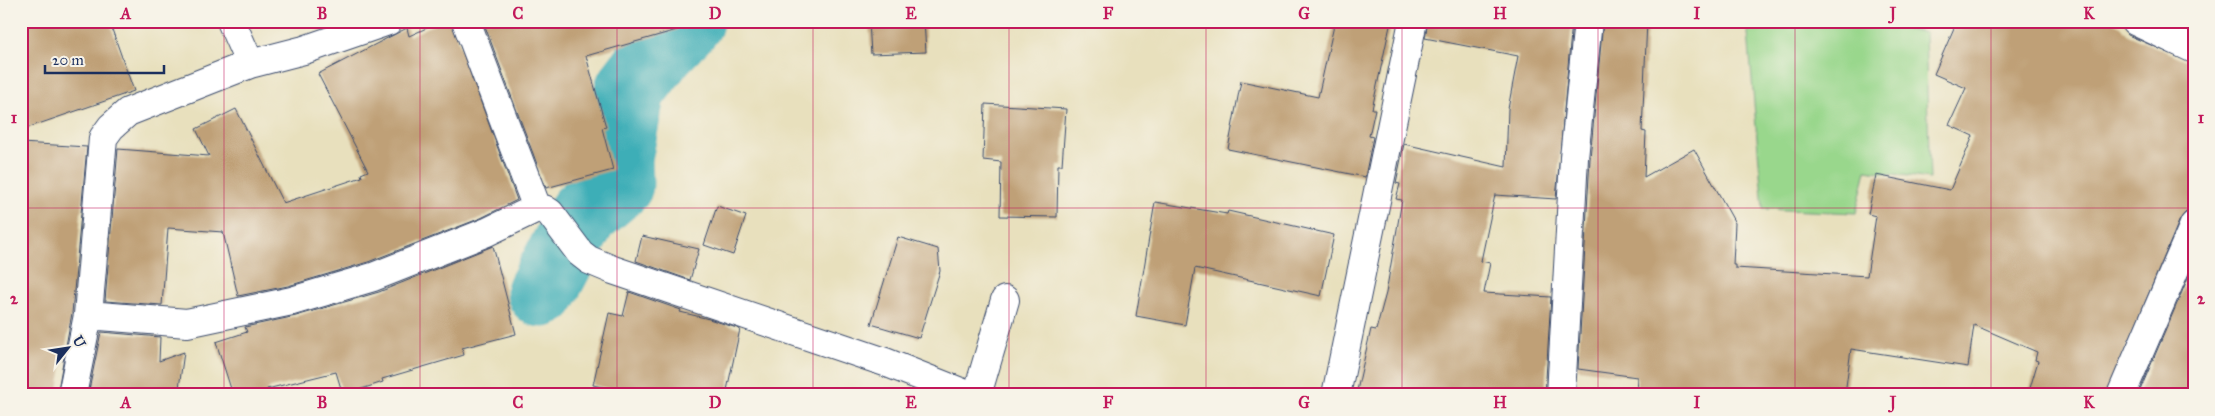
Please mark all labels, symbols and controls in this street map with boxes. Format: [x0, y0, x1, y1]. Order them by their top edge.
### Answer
text: A [120, 4, 132, 23]
text: B [317, 4, 327, 23]
text: C [513, 4, 524, 23]
text: D [709, 4, 722, 23]
text: E [905, 4, 917, 23]
text: F [1103, 4, 1114, 23]
text: G [1298, 4, 1310, 23]
text: H [1493, 4, 1507, 23]
text: I [1694, 4, 1701, 23]
text: J [1888, 4, 1897, 24]
text: K [2083, 4, 2095, 23]
scale bar [45, 42, 164, 74]
text: 20 m [52, 51, 84, 69]
text: 1 [11, 108, 18, 127]
text: 1 [2198, 108, 2205, 127]
text: 2 [10, 289, 19, 308]
text: 2 [2197, 289, 2206, 308]
north arrow [42, 324, 92, 374]
text: U [69, 333, 89, 352]
text: A [120, 393, 132, 412]
text: B [317, 393, 327, 412]
text: C [513, 393, 524, 412]
text: D [709, 393, 722, 412]
text: E [905, 393, 917, 412]
text: F [1103, 393, 1114, 412]
text: G [1298, 393, 1310, 412]
text: H [1493, 393, 1507, 412]
text: I [1694, 393, 1701, 412]
text: J [1888, 393, 1897, 413]
text: K [2083, 393, 2095, 412]

